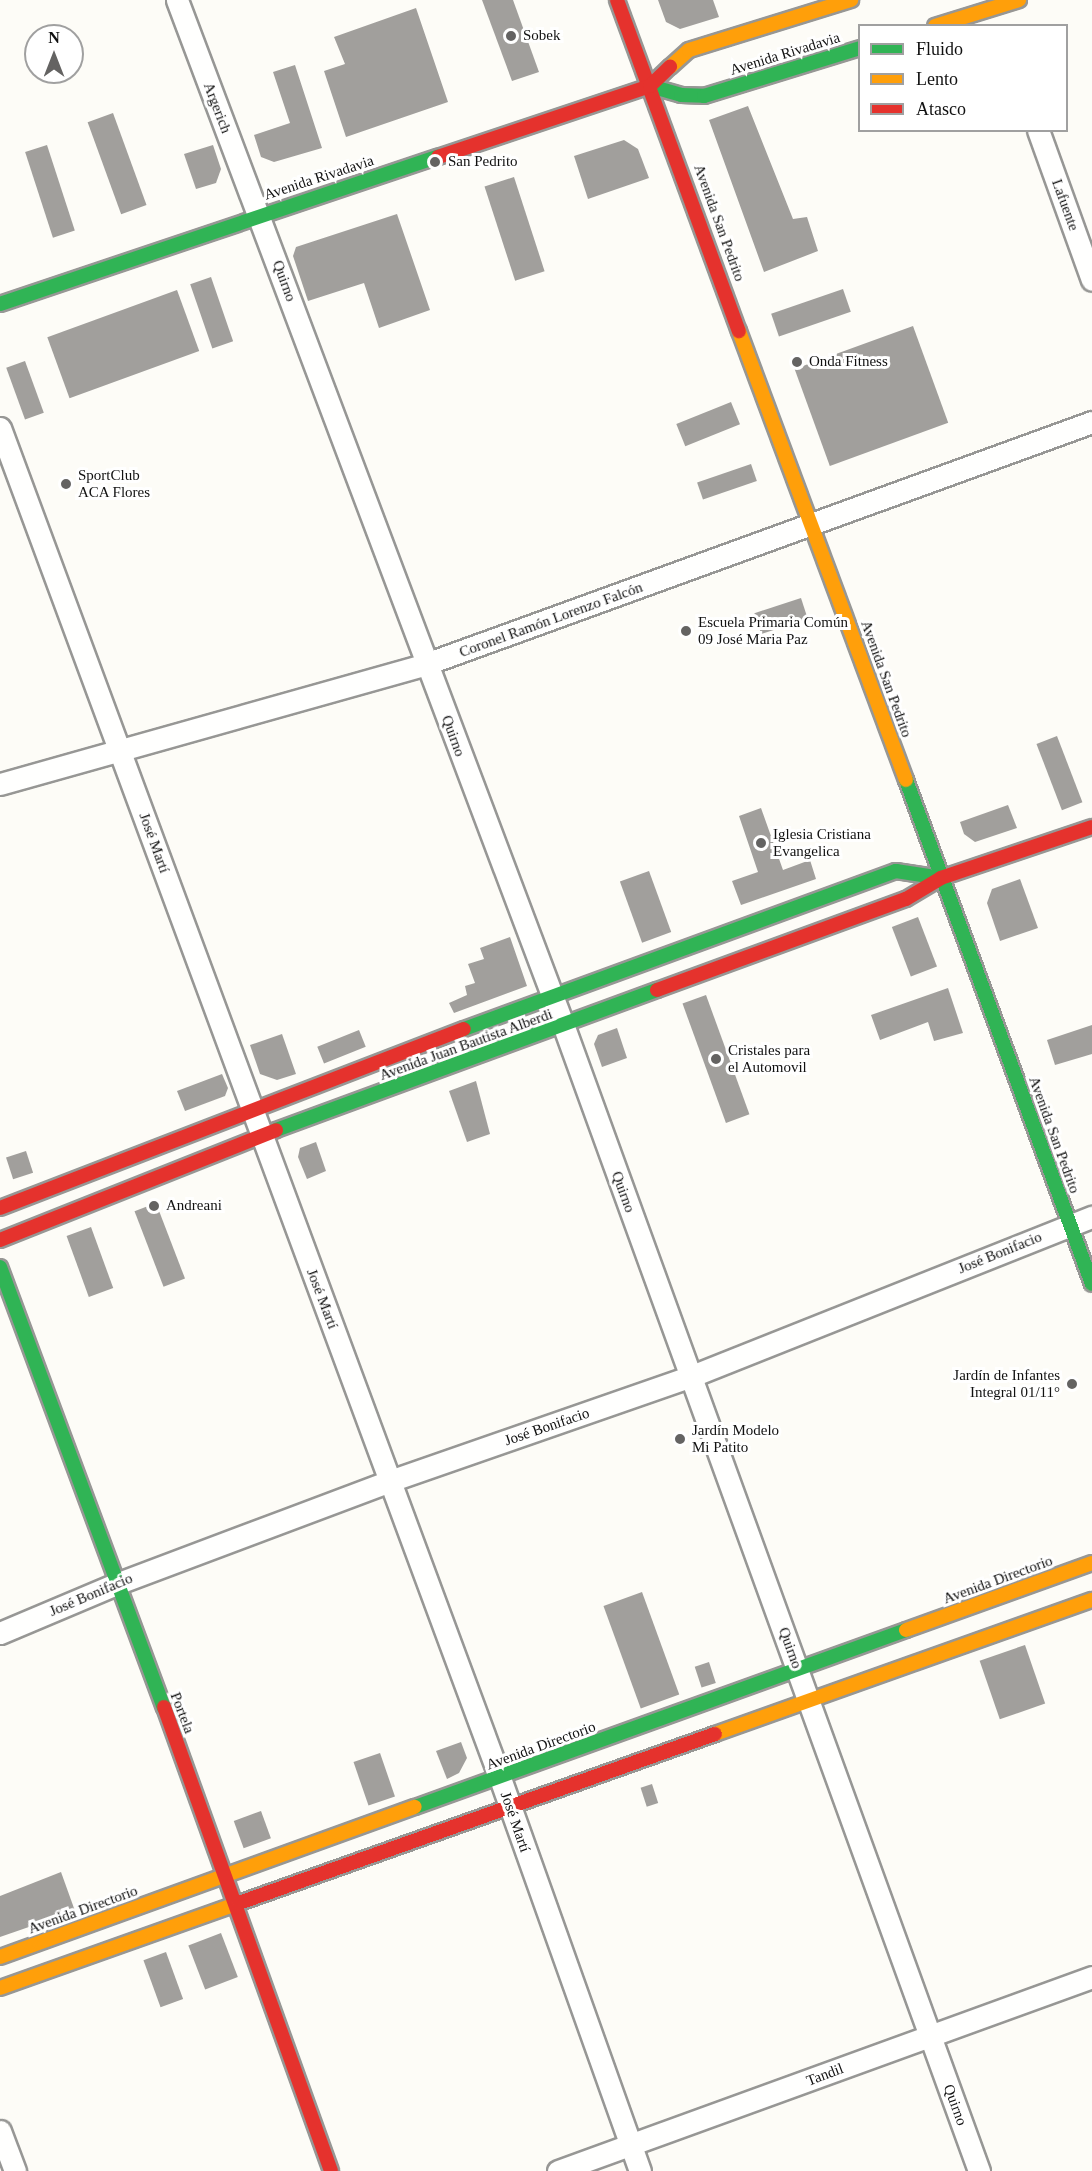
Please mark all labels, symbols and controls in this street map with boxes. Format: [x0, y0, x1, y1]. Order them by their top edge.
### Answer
north arrow [24, 24, 84, 84]
legend [858, 24, 1068, 132]
place label: Sobek [523, 27, 560, 45]
text: N [48, 29, 60, 46]
marker: Sobek [504, 29, 518, 43]
street label: Avenida Rivadavia [728, 29, 842, 79]
text: Fluido [916, 39, 963, 59]
text: Lento [916, 69, 958, 89]
street label: Argerich [199, 80, 235, 136]
text: Atasco [916, 99, 966, 119]
street label: Avenida Rivadavia [262, 152, 376, 204]
marker: San Pedrito [426, 153, 444, 171]
place label: San Pedrito [448, 153, 518, 171]
street label: Avenida San Pedrito [690, 162, 748, 284]
street label: Lafuente [1047, 177, 1083, 233]
street label: Quirno [268, 258, 300, 304]
place label: Onda Fitness [809, 353, 888, 371]
marker: Onda Fitness [790, 355, 804, 369]
place label: SportClub ACA Flores [78, 466, 151, 501]
marker: SportClub ACA Flores [59, 477, 73, 491]
street label: Coronel Ramón Lorenzo Falcón [457, 578, 645, 662]
place label: Escuela Primaria Común 09 José Maria Paz [698, 613, 848, 648]
street label: Avenida San Pedrito [857, 618, 915, 740]
marker: Escuela Primaria Común 09 José Maria Paz [679, 624, 693, 638]
street label: Quirno [437, 713, 469, 759]
street label: José Martí [135, 810, 173, 876]
place label: Iglesia Cristiana Evangelica [773, 825, 871, 860]
marker: Iglesia Cristiana Evangelica [754, 836, 768, 850]
street label: Avenida Juan Bautista Alberdi [377, 1005, 555, 1085]
place label: Cristales para el Automovil [728, 1041, 810, 1076]
marker: Cristales para el Automovil [709, 1052, 723, 1066]
street label: Avenida San Pedrito [1025, 1074, 1083, 1196]
street label: Quirno [607, 1169, 639, 1215]
place label: Andreani [166, 1197, 222, 1215]
marker: Andreani [147, 1199, 161, 1213]
street label: José Bonifacio [955, 1228, 1045, 1278]
street label: José Martí [302, 1266, 342, 1332]
place label: Jardín de Infantes Integral 01/11° [953, 1366, 1060, 1401]
marker: Jardín de Infantes Integral 01/11° [1065, 1377, 1079, 1391]
street label: José Bonifacio [502, 1404, 592, 1450]
place label: Jardín Modelo Mi Patito [692, 1421, 779, 1456]
marker: Jardín Modelo Mi Patito [673, 1432, 687, 1446]
street label: Avenida Directorio [941, 1552, 1055, 1608]
street label: José Bonifacio [47, 1569, 135, 1621]
street label: Quirno [774, 1625, 806, 1671]
street label: Portela [166, 1690, 198, 1736]
street label: Avenida Directorio [484, 1718, 598, 1774]
street label: José Martí [496, 1789, 534, 1855]
street label: Avenida Directorio [26, 1882, 140, 1938]
street label: Tandil [804, 2060, 846, 2090]
street label: Quirno [939, 2082, 971, 2128]

